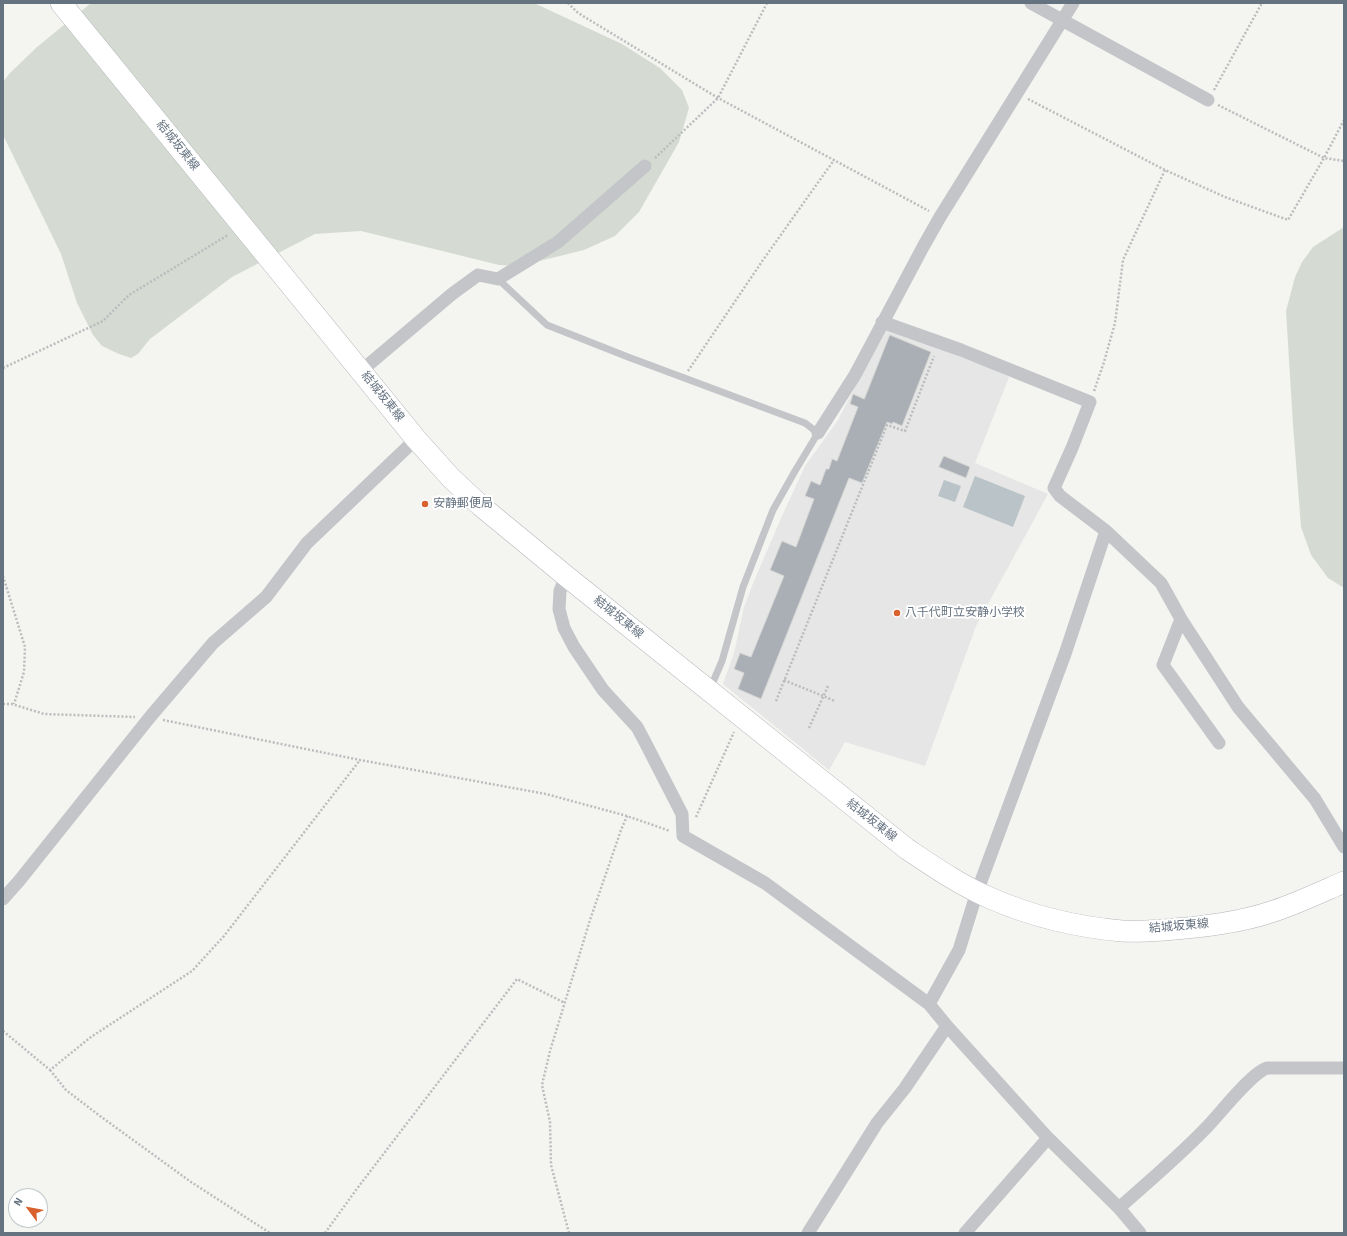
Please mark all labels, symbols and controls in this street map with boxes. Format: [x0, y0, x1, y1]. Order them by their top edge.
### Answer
street label: 結城坂東線 [153, 118, 201, 174]
street label: 結城坂東線 [358, 369, 406, 425]
place label: 安静郵便局 [433, 497, 493, 511]
marker: 安静郵便局 [420, 499, 430, 509]
street label: 結城坂東線 [590, 594, 646, 642]
place label: 八千代町立安静小学校 [905, 606, 1025, 620]
marker: 八千代町立安静小学校 [892, 608, 902, 618]
street label: 結城坂東線 [843, 797, 899, 845]
street label: 結城坂東線 [1148, 917, 1210, 937]
north arrow [8, 1188, 48, 1228]
text: N [10, 1195, 27, 1209]

